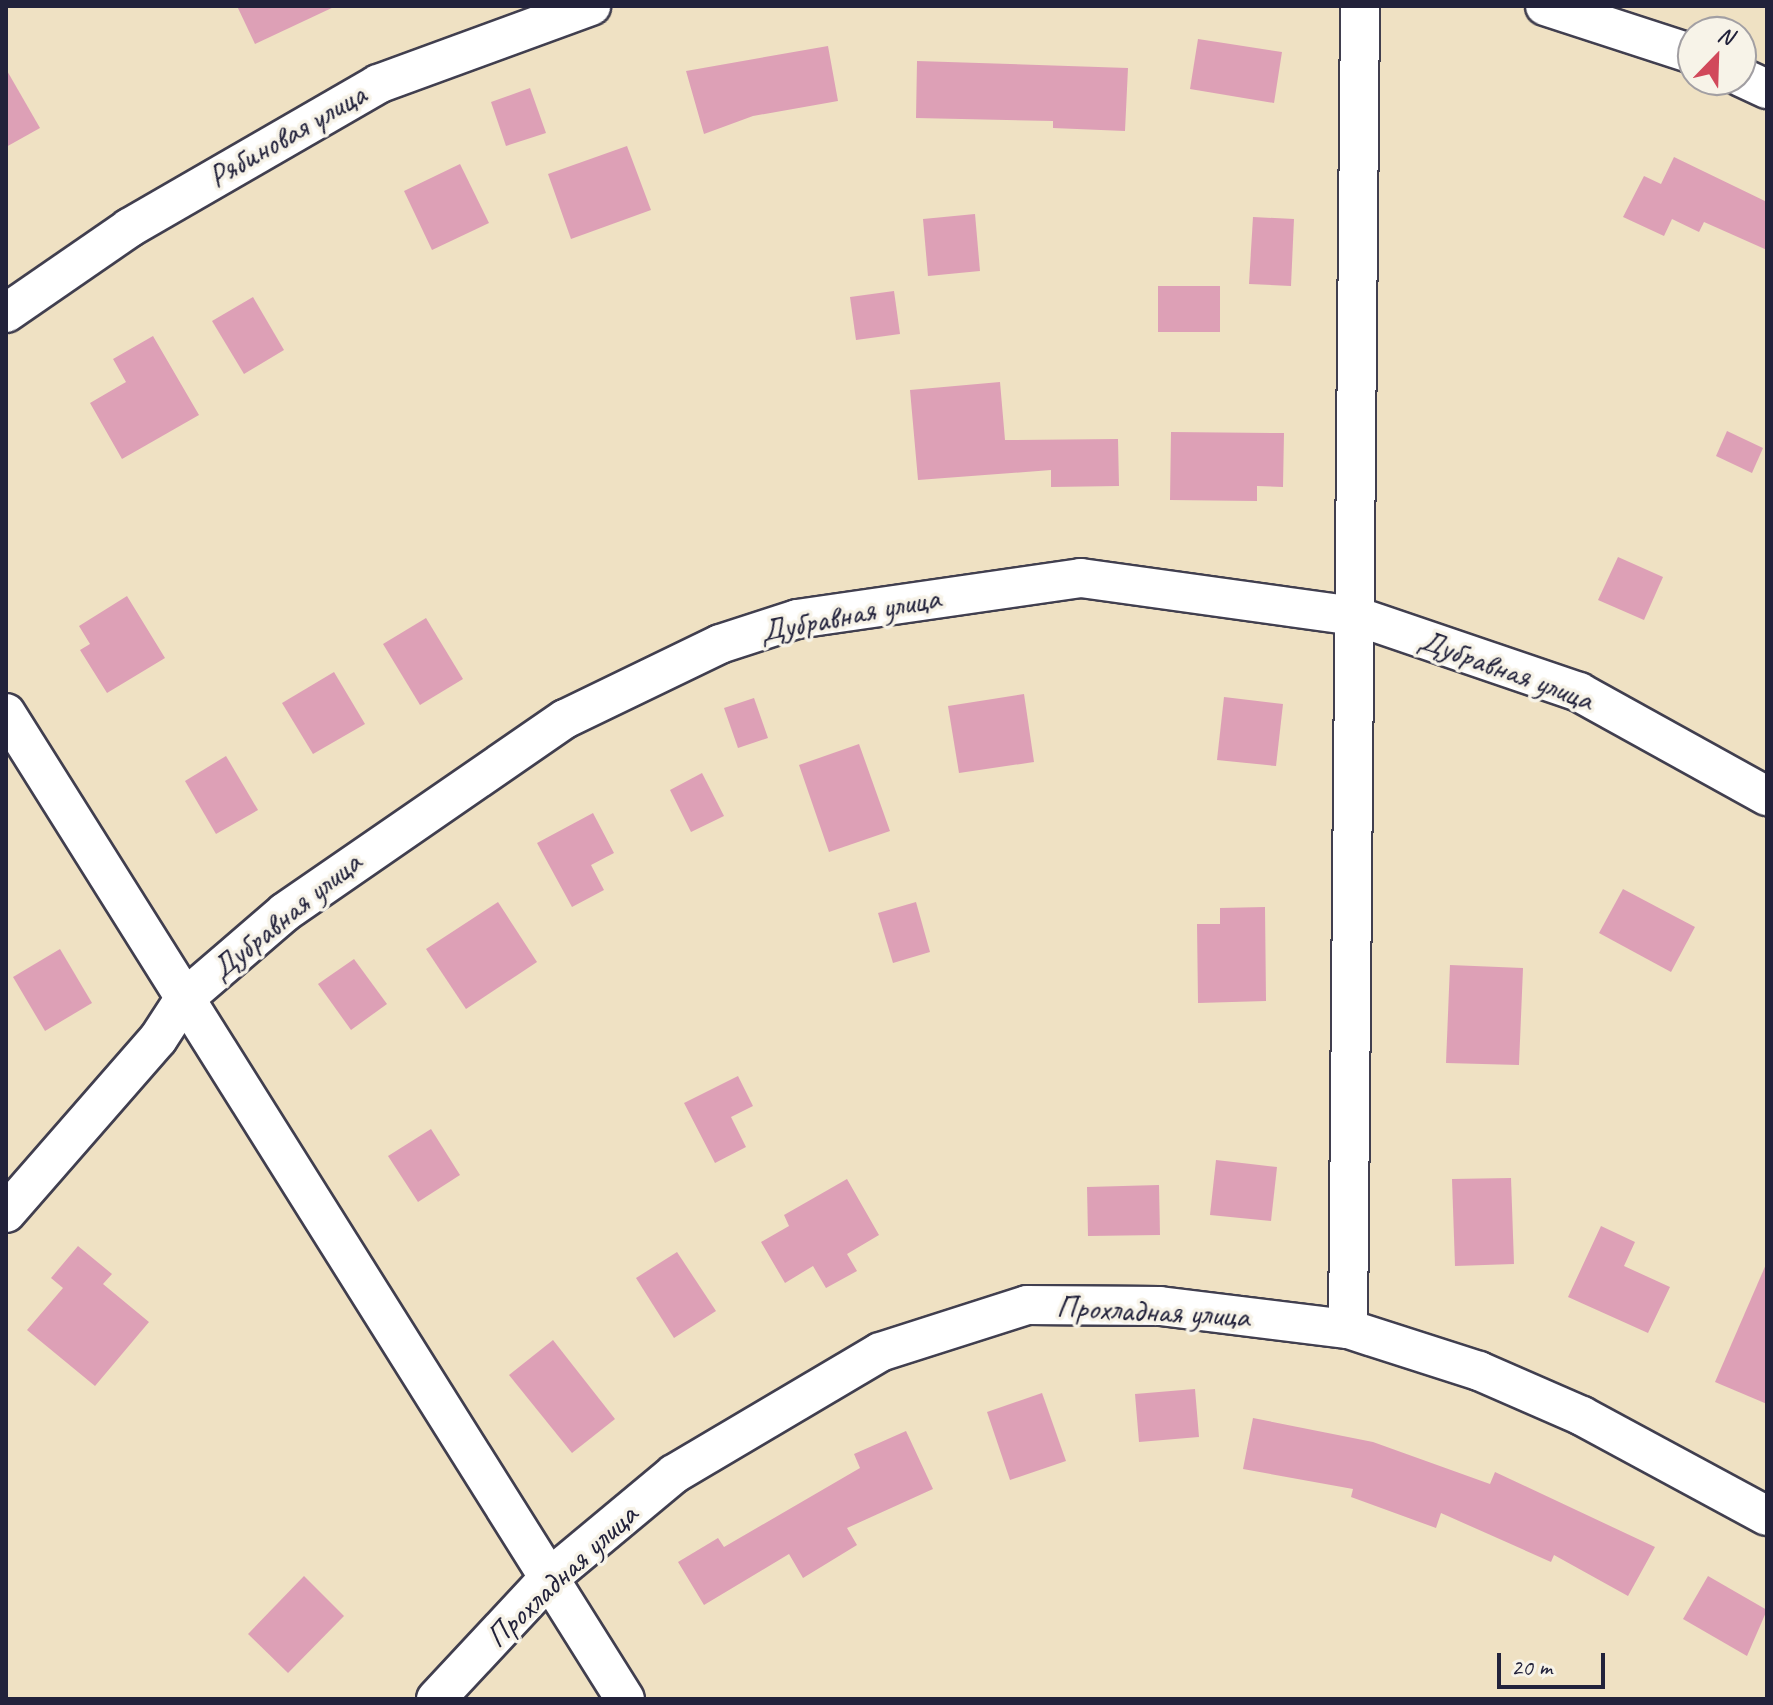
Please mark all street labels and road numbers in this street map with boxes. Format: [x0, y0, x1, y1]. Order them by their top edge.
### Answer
street label: Рябиновая улица [200, 75, 374, 197]
street label: Дубравная улица [755, 578, 945, 652]
street label: Дубравная улица [1412, 620, 1600, 720]
street label: Дубравная улица [202, 843, 370, 989]
street label: Прохладная улица [1055, 1288, 1251, 1336]
street label: Прохладная улица [478, 1495, 646, 1657]

